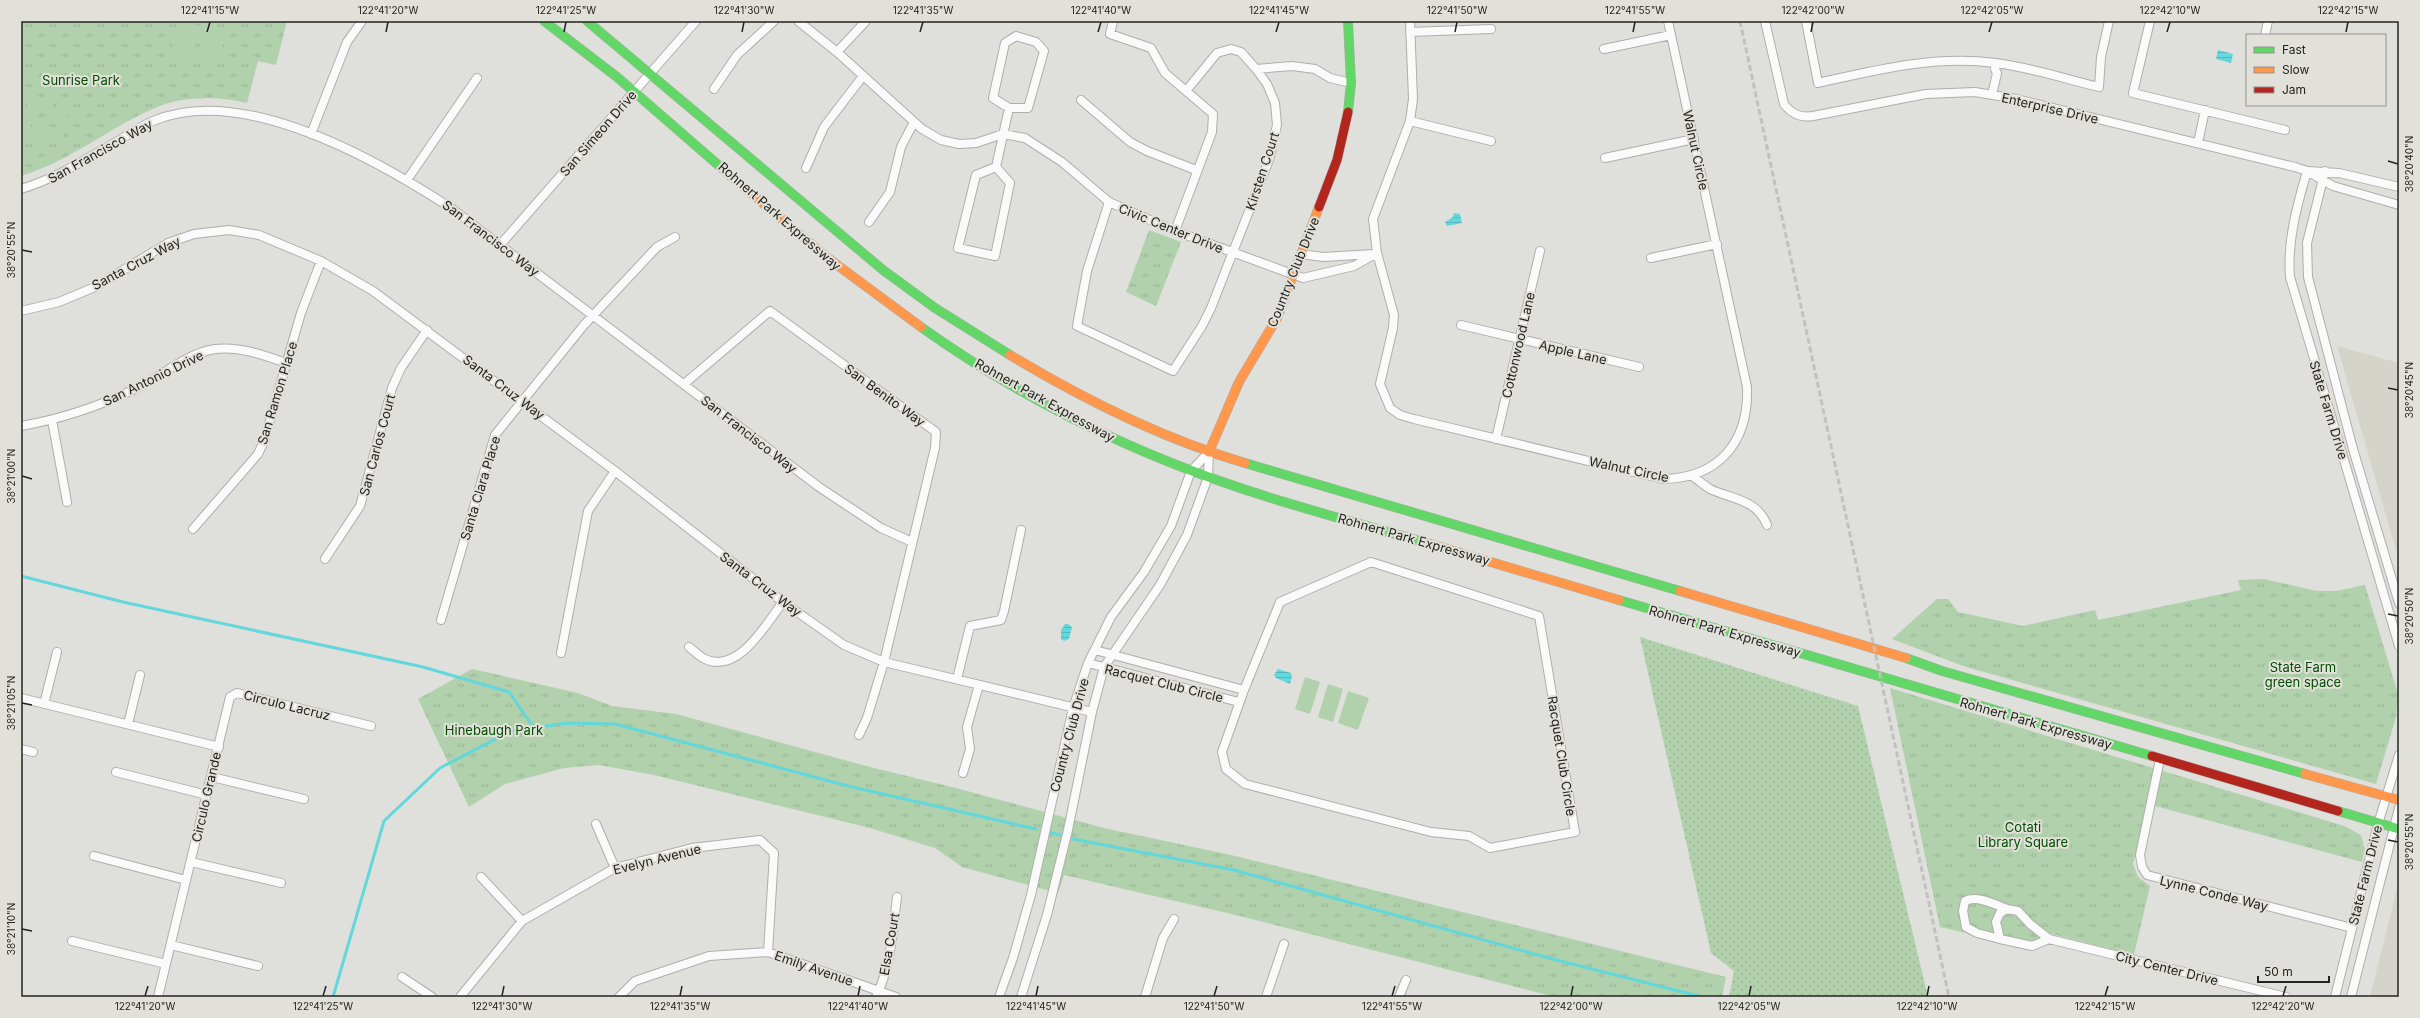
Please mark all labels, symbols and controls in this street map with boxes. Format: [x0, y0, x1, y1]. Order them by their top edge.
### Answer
text: 122°41'15"W [181, 4, 239, 16]
text: 122°41'20"W [358, 4, 418, 16]
text: 122°41'25"W [536, 4, 596, 16]
text: 122°41'30"W [714, 4, 774, 16]
text: 122°41'35"W [893, 4, 953, 16]
text: 122°41'40"W [1071, 4, 1131, 16]
text: 122°41'45"W [1249, 4, 1309, 16]
text: 122°41'50"W [1427, 4, 1487, 16]
text: 122°41'55"W [1605, 4, 1665, 16]
text: 122°42'00"W [1781, 4, 1845, 16]
text: 122°42'05"W [1961, 4, 2024, 16]
text: 122°42'10"W [2140, 4, 2201, 16]
text: 122°42'15"W [2318, 4, 2378, 16]
legend [2246, 34, 2386, 106]
text: Fast [2282, 42, 2306, 57]
text: Slow [2282, 62, 2310, 77]
park label: Sunrise Park [42, 72, 120, 88]
text: Jam [2282, 82, 2306, 97]
street label: San Simeon Drive [556, 87, 640, 179]
street label: Enterprise Drive [2000, 89, 2100, 127]
street label: Walnut Circle [1680, 109, 1712, 191]
street label: San Francisco Way [45, 116, 155, 186]
street label: Kirsten Court [1242, 130, 1282, 212]
text: 38°20'40"N [2403, 136, 2415, 192]
street label: Rohnert Park Expressway [715, 158, 845, 274]
street label: San Francisco Way [439, 196, 543, 280]
street label: Civic Center Drive [1116, 200, 1226, 256]
street label: Country Club Drive [1264, 215, 1322, 329]
text: 38°20'55"N [5, 222, 17, 278]
street label: Santa Cruz Way [89, 233, 183, 293]
street label: Cottonwood Lane [1498, 290, 1538, 400]
street label: Apple Lane [1537, 336, 1609, 368]
street label: San Ramon Place [254, 340, 300, 446]
street label: San Antonio Drive [100, 347, 206, 409]
street label: Santa Cruz Way [460, 351, 548, 423]
street label: Rohnert Park Expressway [972, 355, 1118, 445]
street label: State Farm Drive [2306, 359, 2352, 461]
street label: San Benito Way [841, 360, 929, 430]
text: 38°20'45"N [2403, 362, 2415, 418]
street label: San Carlos Court [356, 392, 398, 498]
street label: San Francisco Way [698, 392, 800, 476]
street label: Santa Clara Place [457, 434, 503, 542]
text: 38°21'00"N [5, 449, 17, 503]
street label: Walnut Circle [1588, 453, 1670, 485]
street label: Rohnert Park Expressway [1336, 510, 1492, 568]
street label: Santa Cruz Way [717, 548, 805, 620]
text: 38°20'50"N [2403, 588, 2415, 644]
street label: Rohnert Park Expressway [1647, 602, 1803, 660]
park label: State Farm green space [2265, 659, 2341, 690]
street label: Racquet Club Circle [1103, 661, 1225, 705]
text: 38°21'05"N [5, 676, 17, 730]
street label: Country Club Drive [1046, 676, 1092, 794]
street label: Circulo Lacruz [242, 686, 332, 724]
street label: Rohnert Park Expressway [1958, 694, 2114, 752]
street label: Racquet Club Circle [1545, 695, 1579, 817]
park label: Hinebaugh Park [445, 722, 543, 738]
street label: Circulo Grande [188, 750, 224, 844]
text: 38°20'55"N [2403, 814, 2415, 870]
park label: Cotati Library Square [1978, 819, 2068, 850]
street label: State Farm Drive [2345, 823, 2385, 927]
street label: Evelyn Avenue [611, 840, 703, 878]
street label: Lynne Conde Way [2158, 872, 2270, 914]
text: 38°21'10"N [5, 903, 17, 955]
street label: Elsa Court [876, 912, 902, 976]
street label: Emily Avenue [773, 947, 855, 989]
street label: City Center Drive [2114, 947, 2220, 989]
scale bar [2258, 958, 2329, 984]
text: 50 m [2264, 964, 2293, 979]
text: 122°41'20"W [115, 1000, 175, 1012]
text: 122°41'25"W [293, 1000, 353, 1012]
text: 122°41'30"W [472, 1000, 532, 1012]
text: 122°41'35"W [650, 1000, 710, 1012]
text: 122°41'40"W [828, 1000, 888, 1012]
text: 122°41'45"W [1006, 1000, 1066, 1012]
text: 122°41'50"W [1184, 1000, 1244, 1012]
text: 122°41'55"W [1362, 1000, 1422, 1012]
text: 122°42'00"W [1539, 1000, 1603, 1012]
text: 122°42'05"W [1718, 1000, 1781, 1012]
text: 122°42'10"W [1897, 1000, 1958, 1012]
text: 122°42'15"W [2075, 1000, 2135, 1012]
text: 122°42'20"W [2252, 1000, 2315, 1012]

